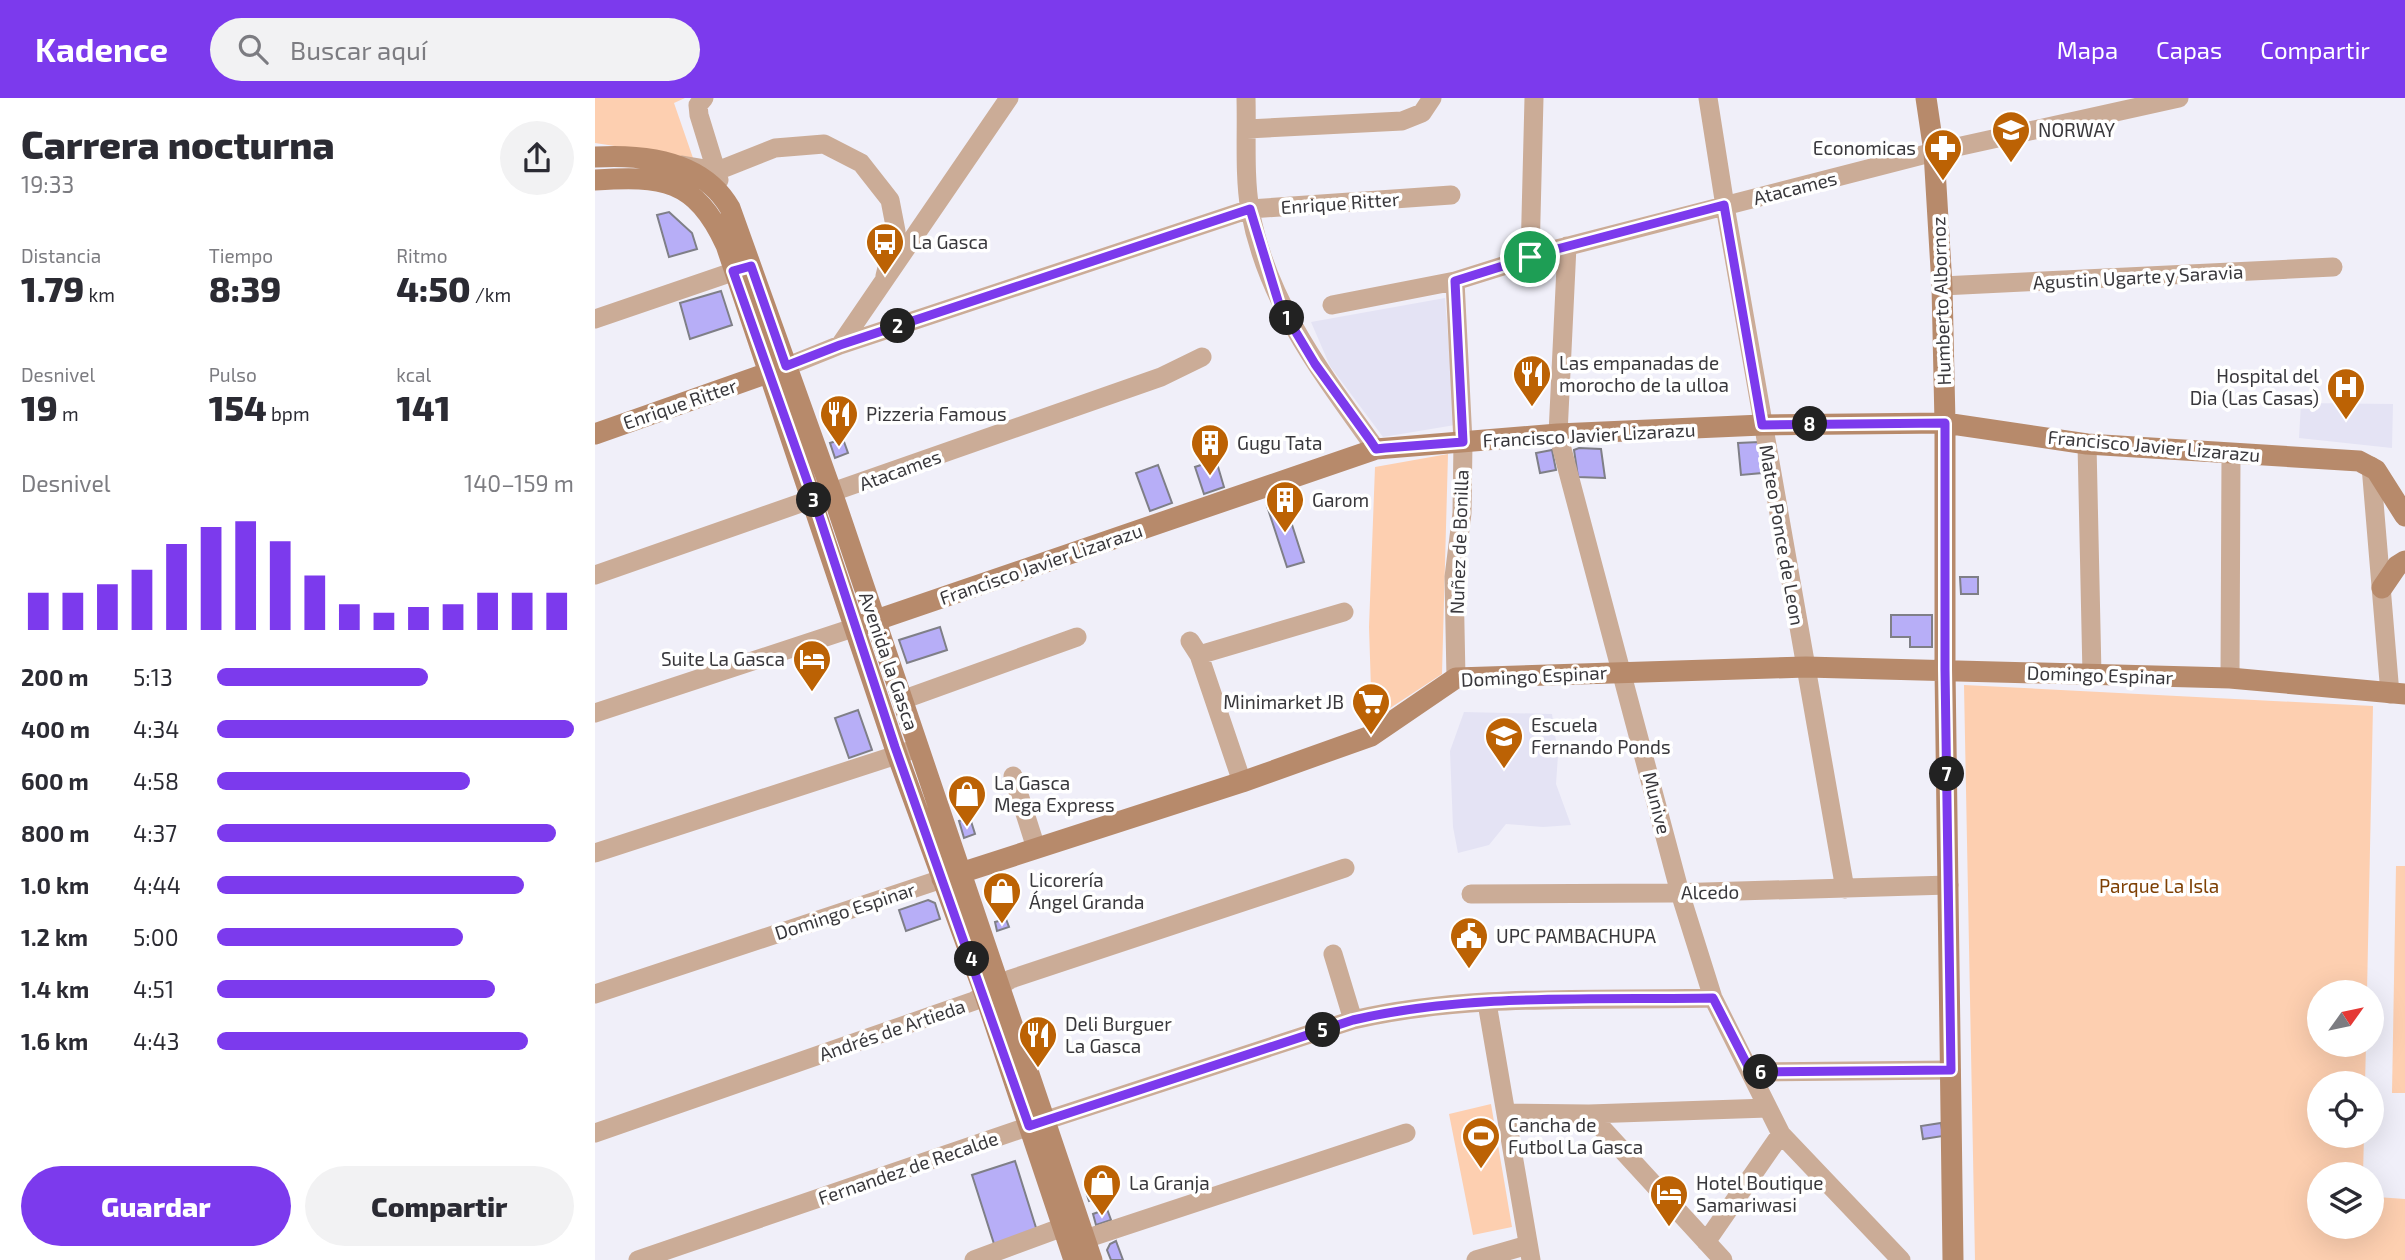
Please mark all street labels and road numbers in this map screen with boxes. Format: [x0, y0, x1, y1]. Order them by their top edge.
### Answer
street label: Atacames [1751, 166, 1839, 209]
street label: Enrique Ritter [1280, 187, 1400, 218]
street label: Humberto Albornoz [1926, 216, 1955, 386]
street label: Agustin Ugarte y Saravia [2032, 260, 2244, 293]
street label: Enrique Ritter [620, 373, 740, 434]
street label: Francisco Javier Lizarazu [1482, 417, 1696, 452]
street label: Francisco Javier Lizarazu [2047, 425, 2261, 466]
street label: Mateo Ponce de Leon [1755, 443, 1810, 627]
street label: Atacames [856, 444, 944, 495]
street label: Nuñez de Bonilla [1444, 469, 1473, 615]
street label: Francisco Javier Lizarazu [936, 518, 1145, 609]
street label: Avenida la Gasca [855, 589, 924, 733]
street label: Domingo Espinar [1460, 660, 1608, 691]
street label: Domingo Espinar [2026, 660, 2174, 689]
street label: Munive [1639, 769, 1676, 836]
street label: Domingo Espinar [772, 877, 918, 944]
street label: Alcedo [1681, 879, 1739, 904]
street label: Andrés de Artieda [816, 994, 968, 1065]
street label: Fernandez de Recalde [815, 1126, 1001, 1209]

